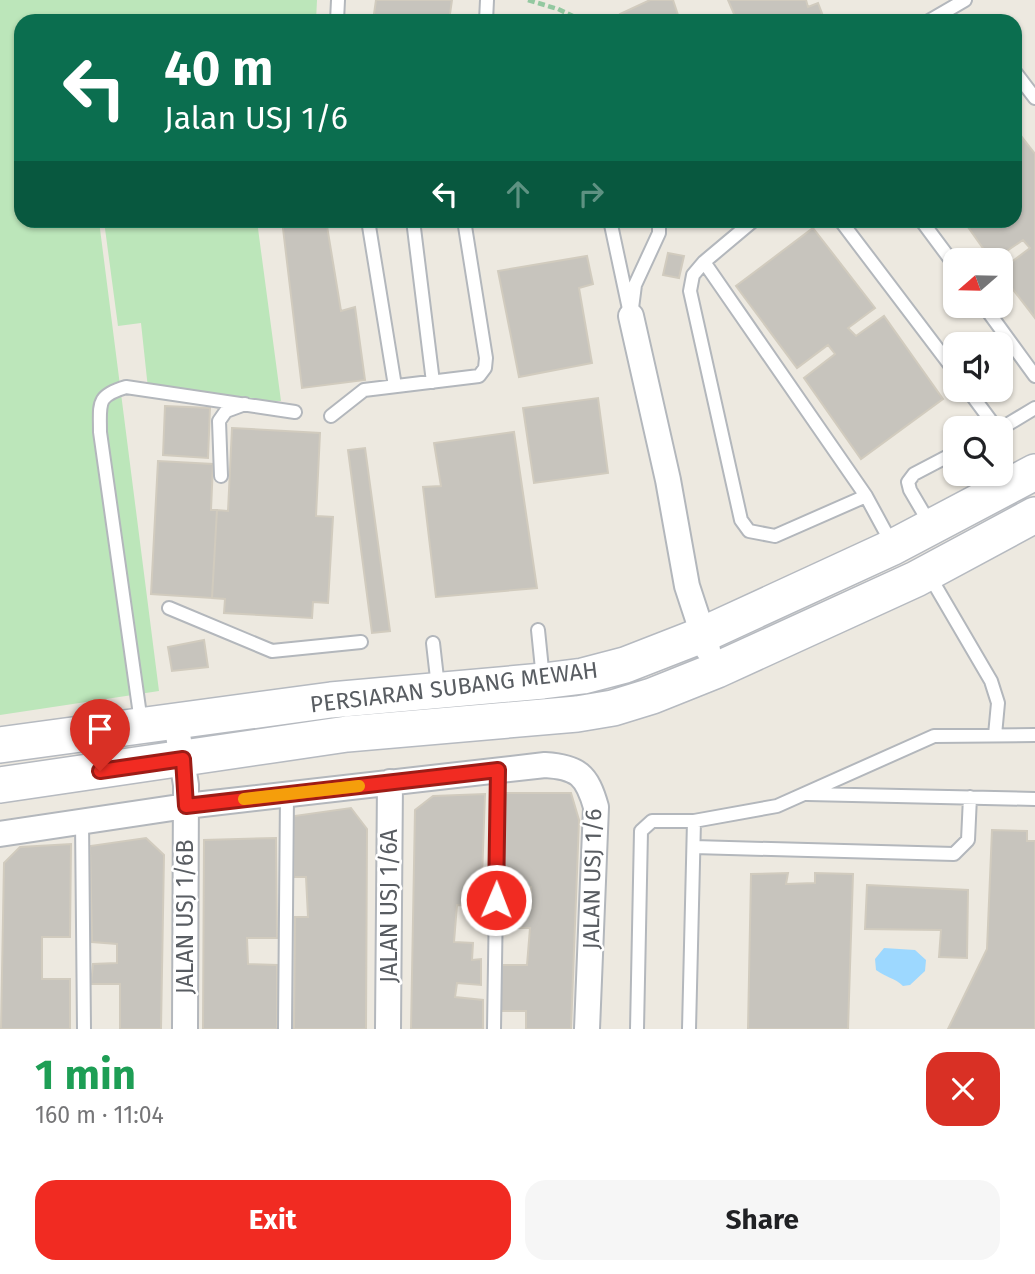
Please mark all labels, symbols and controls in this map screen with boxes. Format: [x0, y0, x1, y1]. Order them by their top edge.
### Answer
text: 40 m [164, 39, 273, 98]
icon: left [49, 42, 140, 133]
text: Jalan USJ 1/6 [164, 99, 348, 137]
icon: left [426, 175, 464, 213]
icon: ahead [499, 175, 537, 213]
icon: right [572, 175, 610, 213]
north arrow [943, 248, 1013, 318]
map controls [943, 248, 1013, 486]
button: sound [943, 332, 1013, 402]
button: search [943, 416, 1013, 486]
street label: PERSIARAN SUBANG MEWAH [308, 655, 600, 719]
pin [70, 699, 130, 771]
icon: arrive [81, 710, 119, 748]
street label: JALAN USJ 1/6 [577, 808, 607, 950]
street label: JALAN USJ 1/6A [375, 828, 403, 983]
street label: JALAN USJ 1/6B [171, 840, 199, 994]
position arrow [459, 863, 533, 937]
text: 1 min [35, 1050, 136, 1100]
button: close [926, 1052, 1000, 1126]
text: 160 m · 11:04 [35, 1101, 164, 1129]
button: Exit [35, 1180, 511, 1260]
button: Share [525, 1180, 1000, 1260]

